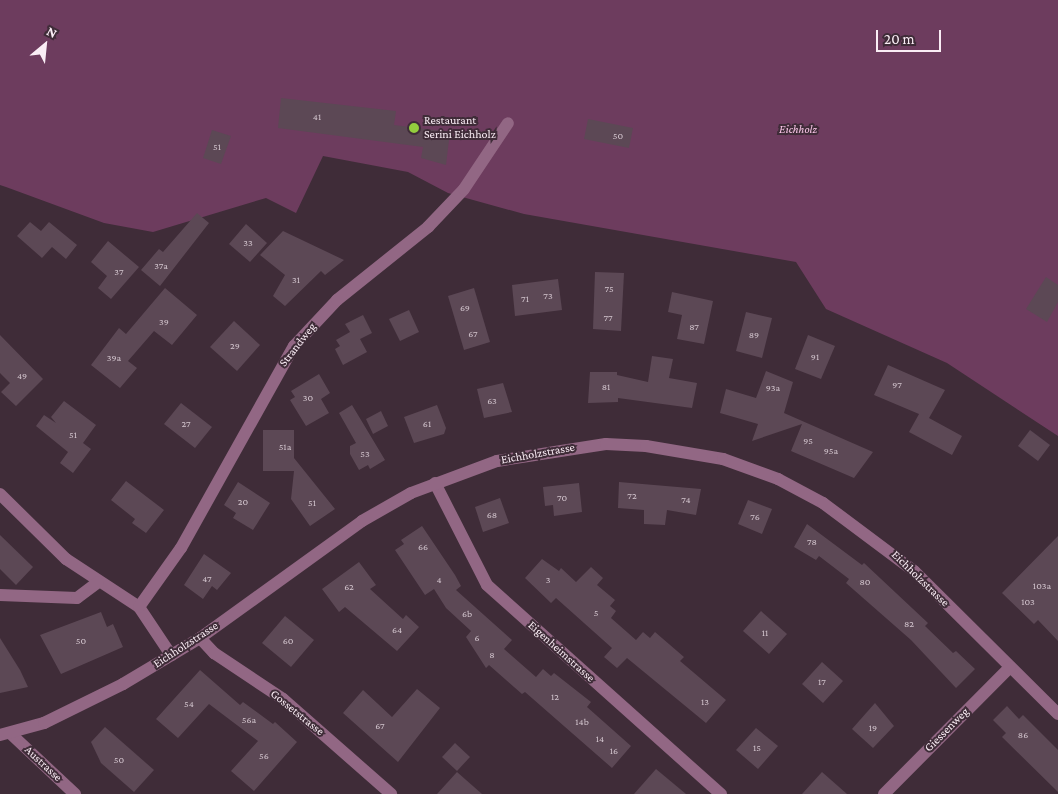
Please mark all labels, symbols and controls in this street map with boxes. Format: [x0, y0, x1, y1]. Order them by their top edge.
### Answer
north arrow [20, 20, 70, 70]
scale bar [878, 20, 943, 52]
text: N [44, 22, 60, 41]
text: 20 m [884, 31, 915, 47]
house number: 41 [313, 111, 321, 123]
place label: Restaurant Serini Eichholz [424, 114, 496, 142]
marker: Restaurant Serini Eichholz [408, 122, 420, 134]
park label: Eichholz [779, 123, 817, 137]
house number: 50 [613, 130, 623, 142]
house number: 51 [213, 141, 221, 153]
house number: 33 [243, 237, 253, 249]
house number: 37a [154, 260, 168, 272]
house number: 37 [114, 266, 124, 278]
house number: 31 [292, 274, 300, 286]
house number: 75 [604, 283, 614, 295]
house number: 73 [543, 290, 553, 302]
house number: 71 [521, 293, 529, 305]
house number: 69 [460, 302, 470, 314]
house number: 77 [603, 312, 613, 324]
house number: 39 [159, 316, 169, 328]
street label: Strandweg [276, 320, 320, 370]
house number: 87 [689, 321, 699, 333]
house number: 67 [468, 328, 478, 340]
house number: 89 [749, 329, 759, 341]
house number: 29 [230, 340, 240, 352]
house number: 91 [811, 351, 819, 363]
house number: 39a [107, 352, 121, 364]
house number: 49 [17, 370, 27, 382]
house number: 97 [892, 379, 902, 391]
house number: 81 [602, 381, 610, 393]
house number: 93a [766, 382, 780, 394]
house number: 30 [303, 392, 313, 404]
house number: 63 [487, 395, 497, 407]
house number: 27 [181, 418, 191, 430]
house number: 61 [423, 418, 431, 430]
house number: 51 [69, 429, 77, 441]
house number: 95 [803, 435, 813, 447]
street label: Eichholzstrasse [500, 440, 576, 468]
house number: 51a [279, 441, 291, 453]
house number: 95a [824, 445, 838, 457]
house number: 53 [360, 448, 370, 460]
house number: 72 [627, 490, 637, 502]
house number: 70 [557, 492, 567, 504]
house number: 74 [681, 494, 691, 506]
house number: 20 [238, 496, 248, 508]
house number: 51 [308, 497, 316, 509]
house number: 68 [487, 509, 497, 521]
house number: 76 [750, 511, 760, 523]
house number: 78 [807, 536, 817, 548]
house number: 66 [418, 541, 428, 553]
street label: Eichholzstrasse [888, 548, 952, 610]
house number: 47 [202, 573, 212, 585]
house number: 4 [436, 574, 442, 586]
house number: 3 [546, 574, 550, 586]
house number: 80 [859, 576, 871, 588]
house number: 103a [1033, 580, 1051, 592]
house number: 62 [344, 581, 354, 593]
house number: 103 [1021, 596, 1035, 608]
house number: 5 [594, 607, 598, 619]
house number: 6b [462, 608, 472, 620]
street label: Eigenheimstrasse [525, 618, 597, 686]
house number: 82 [904, 618, 914, 630]
street label: Eichholzstrasse [151, 619, 221, 671]
house number: 64 [392, 624, 402, 636]
house number: 11 [762, 627, 768, 639]
house number: 6 [474, 632, 480, 644]
house number: 50 [76, 635, 86, 647]
house number: 60 [283, 635, 293, 647]
house number: 8 [489, 649, 495, 661]
house number: 17 [818, 676, 826, 688]
street label: Gossetstrasse [267, 687, 327, 739]
house number: 12 [551, 691, 559, 703]
house number: 13 [701, 696, 709, 708]
house number: 54 [184, 698, 194, 710]
street label: Giessenweg [922, 705, 972, 755]
house number: 56a [242, 714, 256, 726]
house number: 14b [575, 716, 589, 728]
house number: 67 [375, 720, 385, 732]
house number: 19 [869, 722, 877, 734]
house number: 86 [1018, 729, 1028, 741]
house number: 14 [596, 733, 604, 745]
house number: 15 [753, 742, 761, 754]
street label: Austrasse [21, 743, 65, 785]
house number: 16 [610, 745, 618, 757]
house number: 56 [259, 750, 269, 762]
house number: 50 [114, 754, 124, 766]

